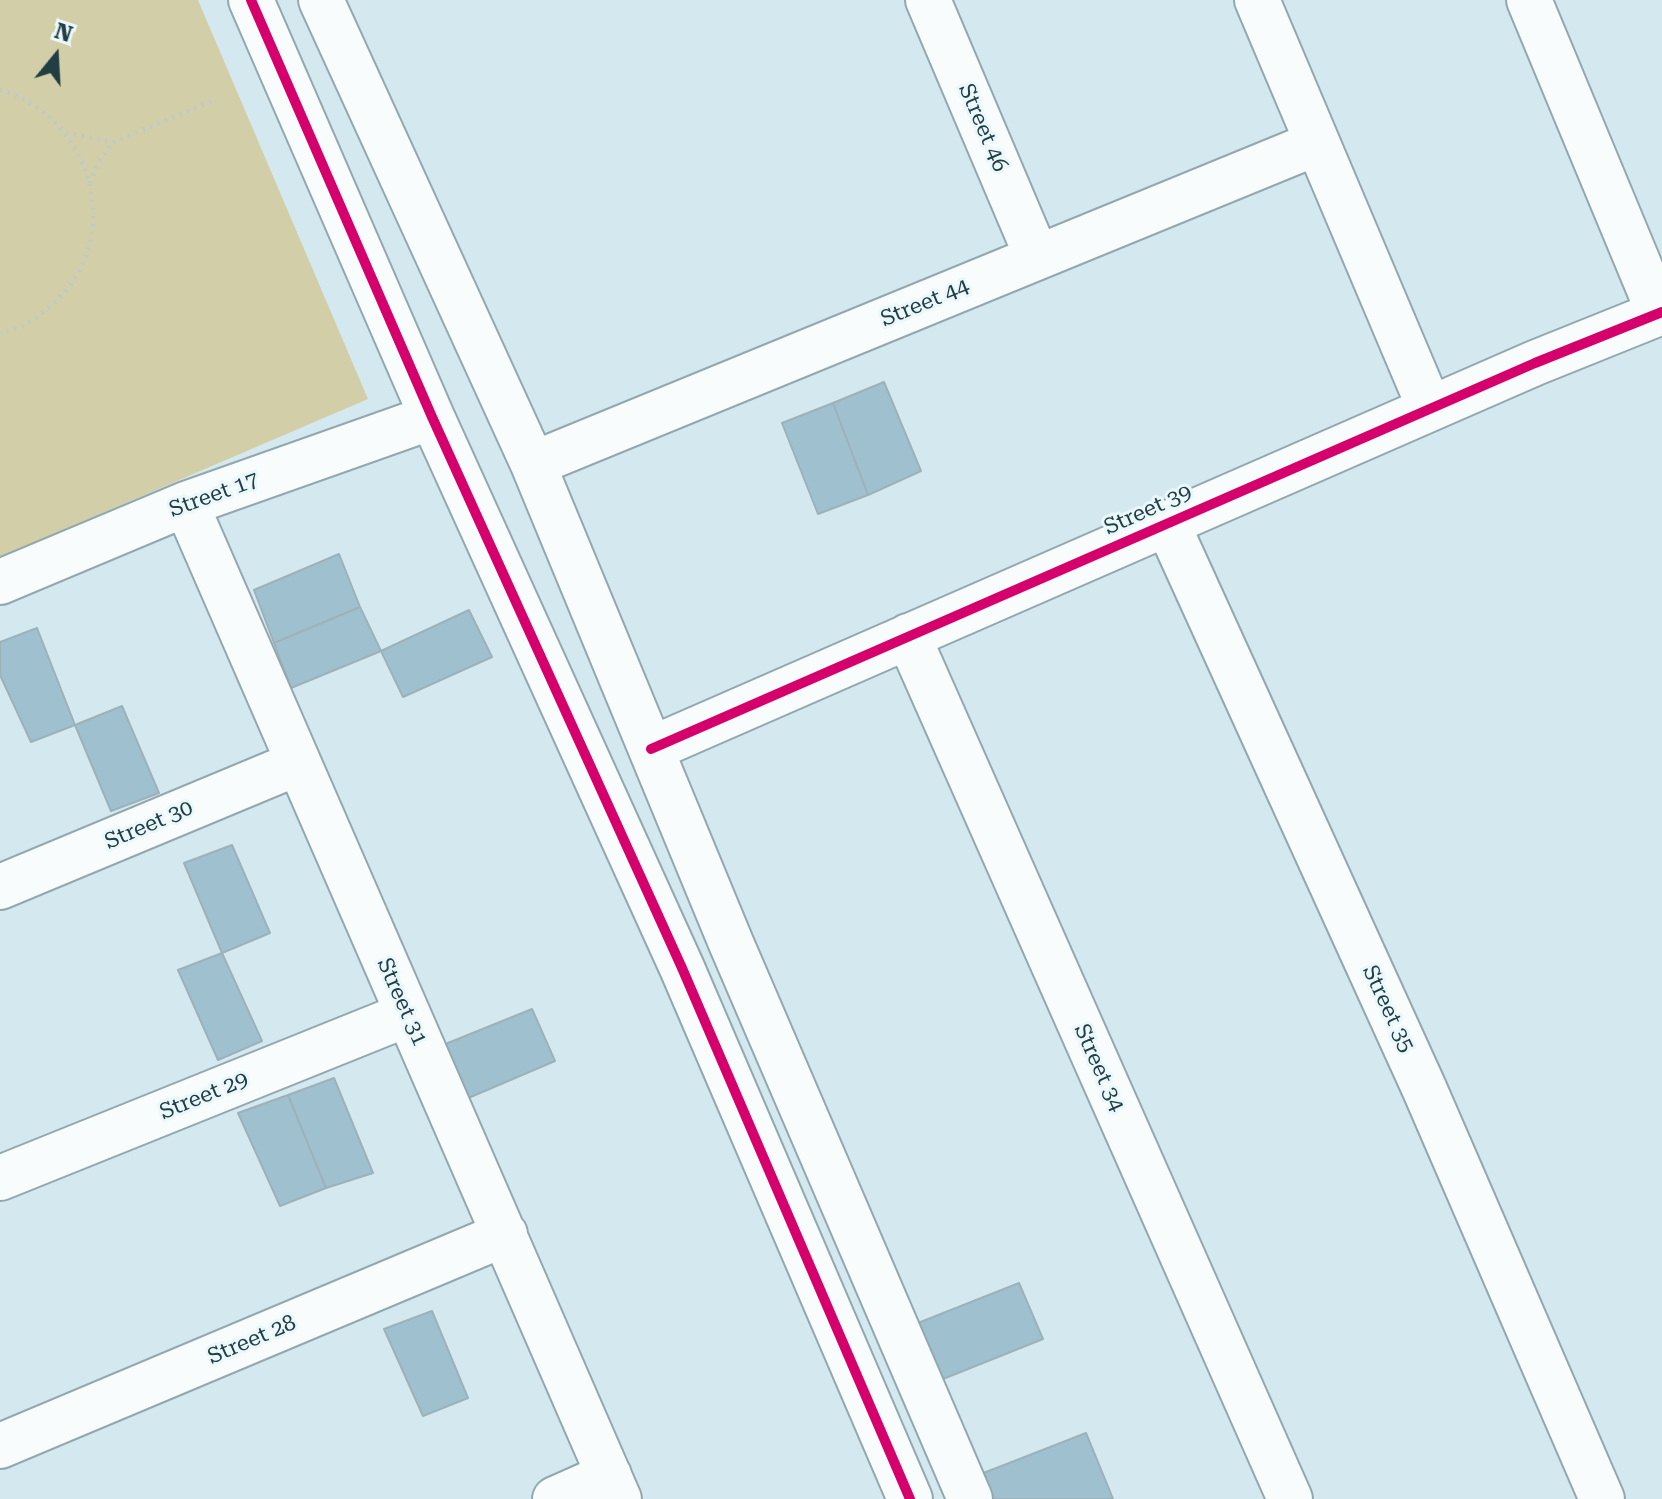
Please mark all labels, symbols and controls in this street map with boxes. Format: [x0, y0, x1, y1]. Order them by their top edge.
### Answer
north arrow [16, 16, 96, 96]
text: N [52, 18, 75, 47]
street label: Street 46 [953, 80, 1013, 176]
street label: Street 44 [877, 273, 973, 333]
street label: Street 17 [166, 467, 262, 523]
street label: Street 39 [1100, 479, 1196, 541]
street label: Street 30 [101, 795, 197, 855]
street label: Street 31 [371, 954, 433, 1050]
street label: Street 35 [1356, 961, 1420, 1057]
street label: Street 34 [1068, 1020, 1130, 1116]
street label: Street 29 [156, 1066, 252, 1126]
street label: Street 28 [204, 1310, 300, 1370]

